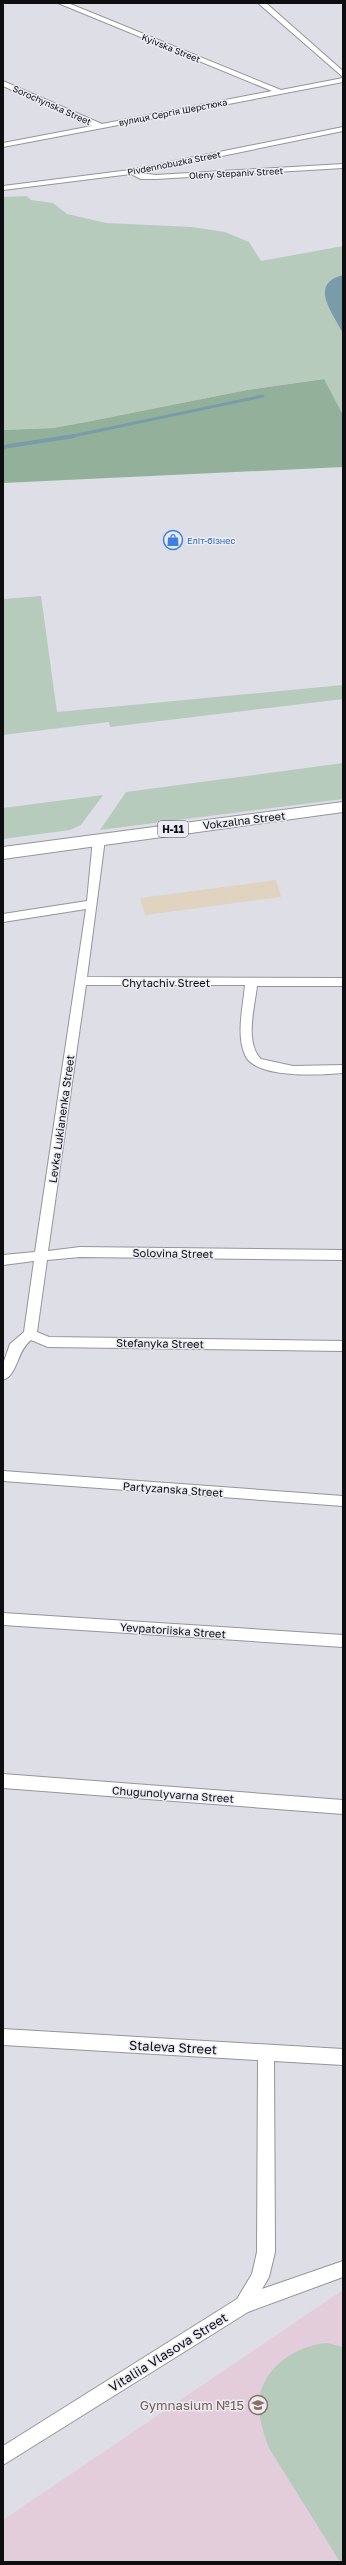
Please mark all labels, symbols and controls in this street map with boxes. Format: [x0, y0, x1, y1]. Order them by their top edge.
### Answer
street label: Kyivska Street [140, 31, 202, 65]
street label: Sorochynska Street [11, 83, 93, 127]
street label: вулиця Сергія Шерстюка [118, 96, 228, 128]
street label: Pivdennobuzka Street [126, 148, 222, 177]
street label: Oleny Stepaniv Street [189, 165, 284, 181]
shop icon: Еліт-бізнес [162, 529, 184, 551]
place label: Еліт-бізнес [187, 535, 236, 546]
street label: Vokzalna Street [202, 808, 286, 832]
road number: Н-11 [158, 821, 188, 837]
street label: Chytachiv Street [122, 976, 210, 989]
street label: Levka Lukianenka Street [46, 1054, 76, 1184]
street label: Solovina Street [132, 1246, 214, 1260]
street label: Stefanyka Street [116, 1336, 204, 1350]
street label: Partyzanska Street [122, 1479, 224, 1499]
street label: Yevpatoriiska Street [120, 1620, 226, 1640]
street label: Chugunolyvarna Street [112, 1783, 234, 1805]
street label: Staleva Street [129, 2037, 217, 2057]
street label: Vitaliia Vlasova Street [106, 2309, 230, 2395]
school or university icon: Gymnasium №15 [247, 2394, 269, 2416]
place label: Gymnasium №15 [140, 2397, 244, 2413]

